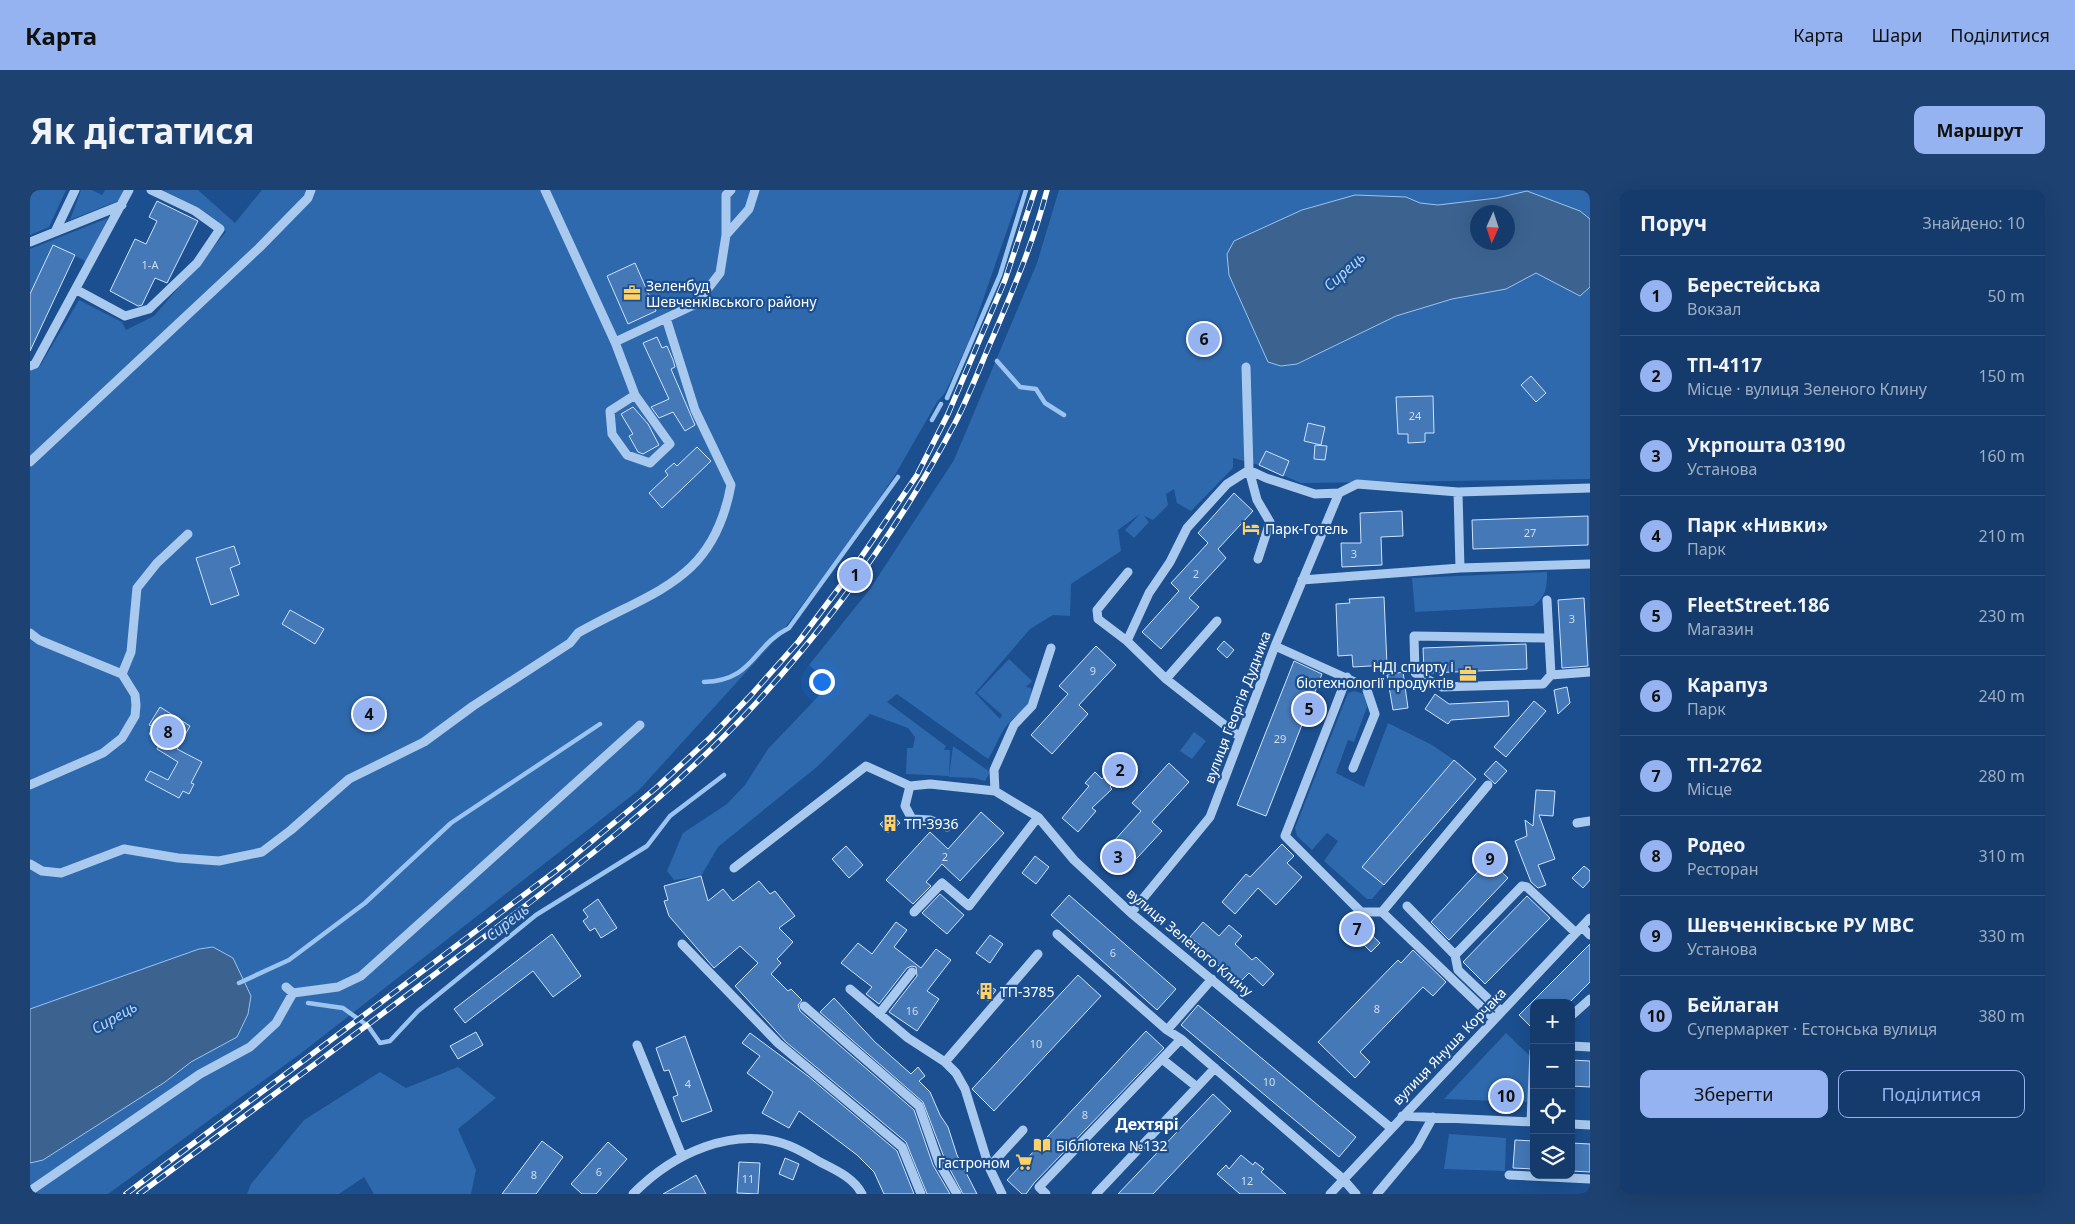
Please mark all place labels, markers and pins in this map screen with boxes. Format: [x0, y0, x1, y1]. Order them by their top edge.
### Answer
place label: Зеленбуд Шевченківського району [646, 276, 817, 311]
office icon: Зеленбуд Шевченківського району [622, 283, 642, 303]
pin: 6 [1188, 320, 1220, 358]
hotel icon: Парк-Готель [1241, 518, 1261, 538]
place label: Парк-Готель [1265, 519, 1348, 538]
pin: 1 [839, 556, 871, 594]
place label: НДІ спирту і біотехнології продуктів [1296, 657, 1454, 692]
office icon: НДІ спирту і біотехнології продуктів [1458, 664, 1478, 684]
pin: 5 [1293, 690, 1325, 728]
pin: 4 [353, 695, 385, 733]
pin: 8 [152, 713, 184, 751]
pin: 2 [1104, 751, 1136, 789]
building icon: ТП-3936 [880, 813, 900, 833]
place label: ТП-3936 [904, 814, 959, 833]
pin: 3 [1102, 838, 1134, 876]
pin: 9 [1474, 840, 1506, 878]
pin: 7 [1341, 910, 1373, 948]
building icon: ТП-3785 [976, 981, 996, 1001]
place label: ТП-3785 [1000, 982, 1055, 1001]
pin: 10 [1490, 1077, 1522, 1115]
library icon: Бібліотека №132 [1032, 1135, 1052, 1155]
place label: Бібліотека №132 [1056, 1136, 1168, 1155]
supermarket icon: Гастроном [1014, 1152, 1034, 1172]
place label: Гастроном [938, 1153, 1010, 1172]

